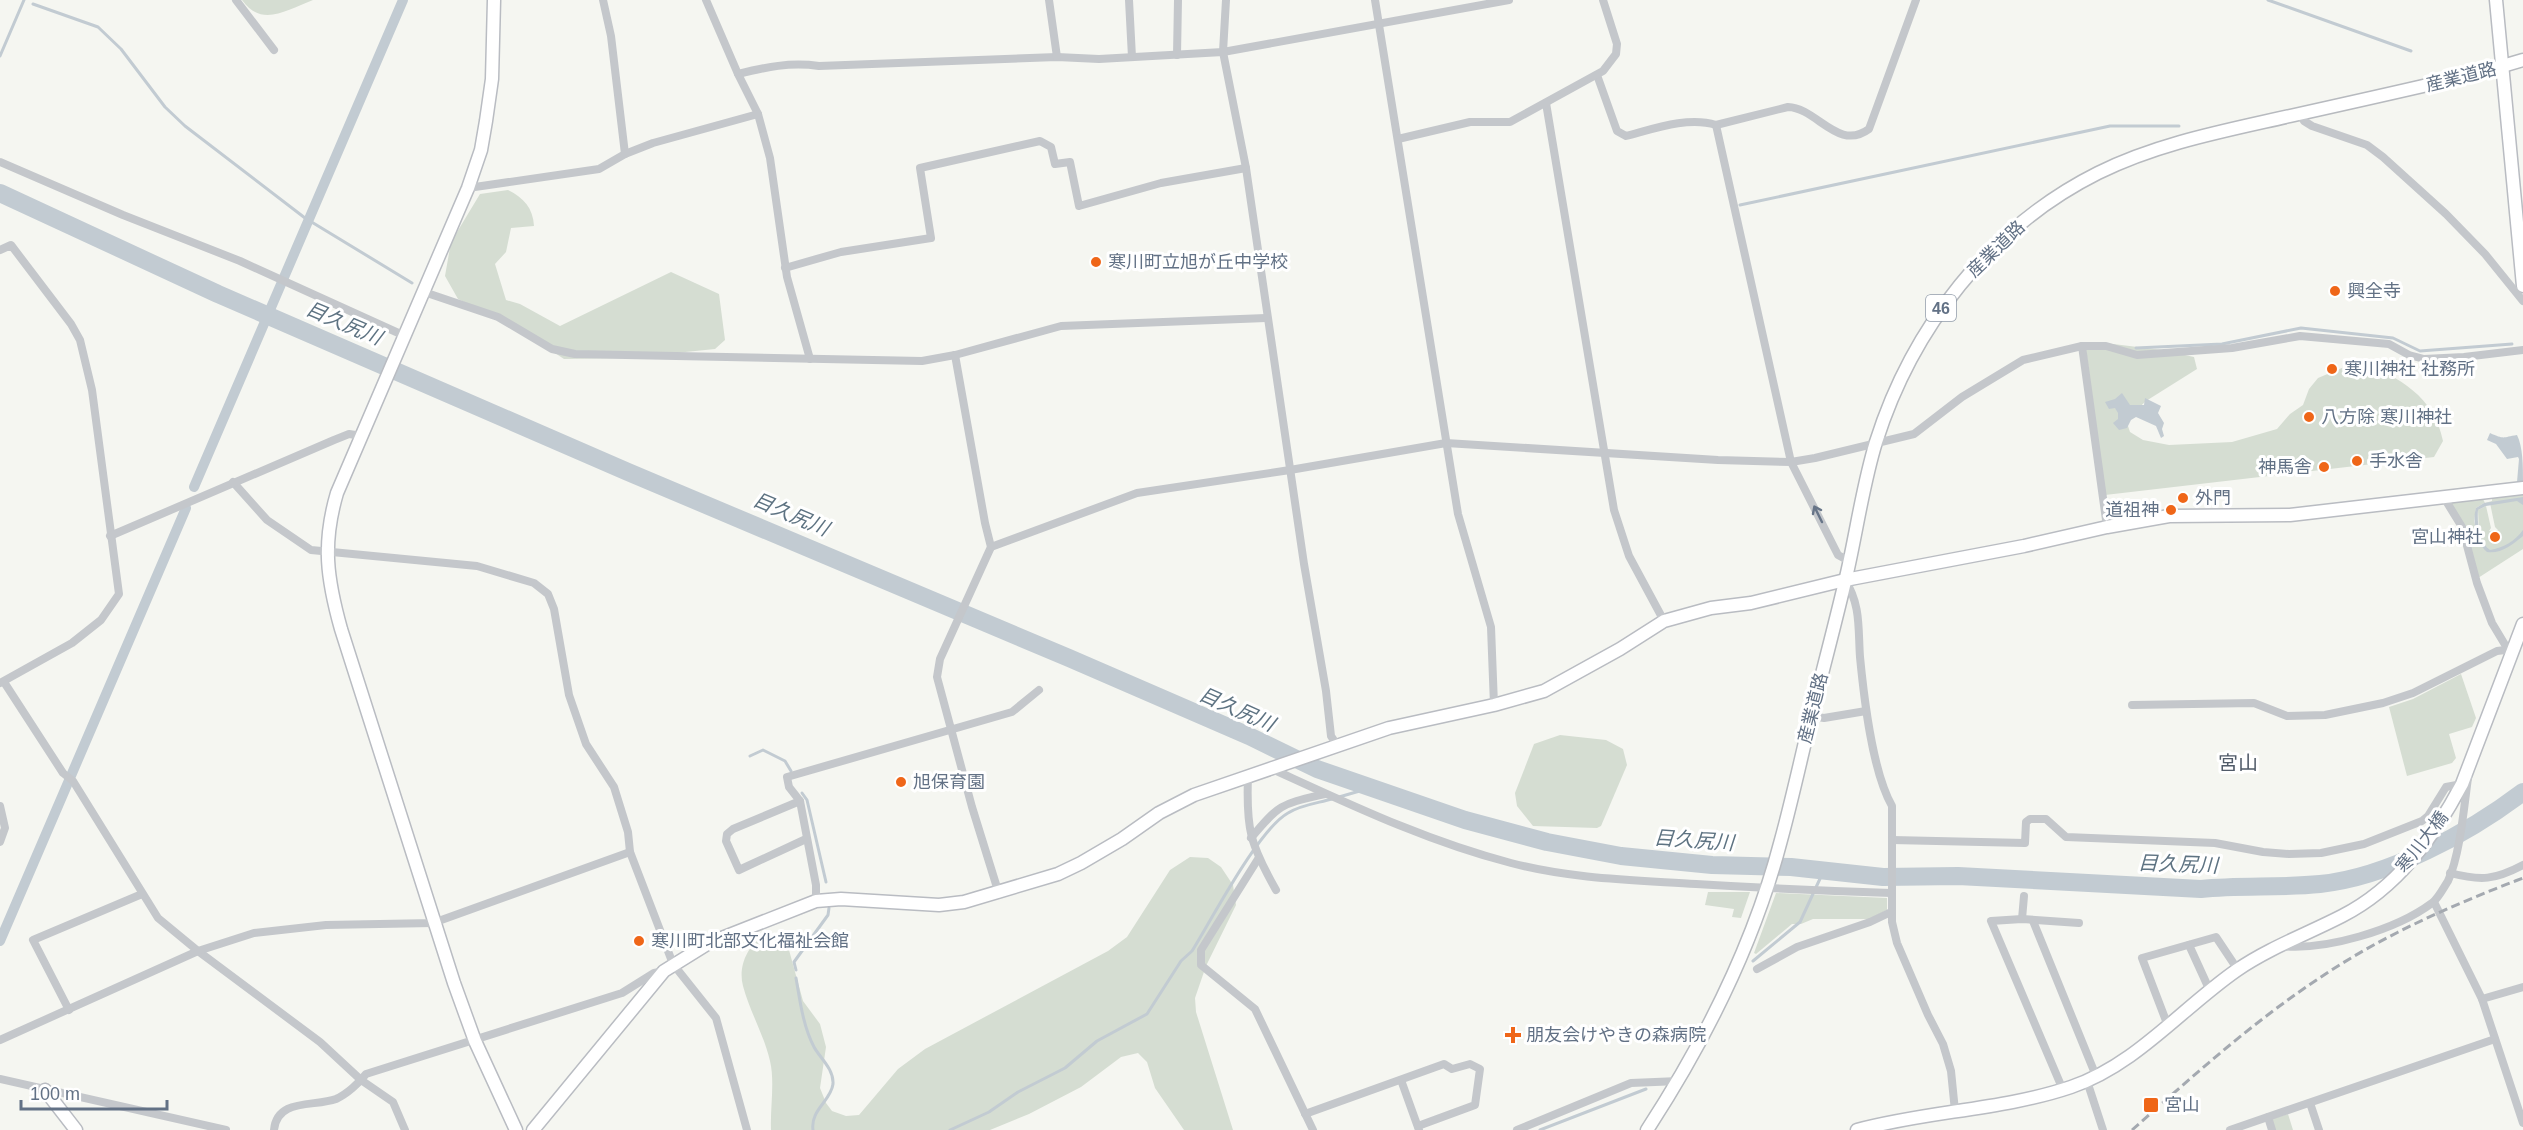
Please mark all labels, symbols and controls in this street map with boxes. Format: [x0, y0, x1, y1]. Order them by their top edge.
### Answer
street label: 産業道路 [2424, 59, 2498, 95]
street label: 産業道路 [1963, 217, 2029, 281]
place label: 寒川町立旭が丘中学校 [1108, 252, 1288, 272]
marker: 寒川町立旭が丘中学校 [1089, 255, 1103, 269]
place label: 興全寺 [2347, 281, 2401, 301]
marker: 興全寺 [2328, 284, 2342, 298]
road number: 46 [1926, 295, 1956, 321]
water label: 目久尻川 [303, 297, 387, 350]
place label: 寒川神社 社務所 [2344, 359, 2475, 379]
marker: 寒川神社 社務所 [2325, 362, 2339, 376]
place label: 八方除 寒川神社 [2321, 407, 2452, 427]
marker: 八方除 寒川神社 [2302, 410, 2316, 424]
place label: 手水舎 [2369, 451, 2423, 471]
marker: 手水舎 [2350, 454, 2364, 468]
place label: 神馬舎 [2258, 457, 2312, 477]
marker: 神馬舎 [2317, 460, 2331, 474]
water label: 目久尻川 [750, 488, 834, 541]
place label: 外門 [2195, 488, 2231, 508]
marker: 外門 [2176, 491, 2190, 505]
place label: 道祖神 [2105, 500, 2159, 520]
marker: 道祖神 [2164, 503, 2178, 517]
one-way arrow [1811, 506, 1823, 524]
place label: 宮山神社 [2411, 527, 2483, 547]
marker: 宮山神社 [2488, 530, 2502, 544]
street label: 産業道路 [1795, 671, 1831, 745]
water label: 目久尻川 [1196, 683, 1280, 736]
district label: 宮山 [2218, 752, 2258, 774]
place label: 旭保育園 [913, 772, 985, 792]
marker: 旭保育園 [894, 775, 908, 789]
street label: 寒川大橋 [2392, 807, 2452, 877]
water label: 目久尻川 [1653, 826, 1737, 854]
water label: 目久尻川 [2138, 852, 2220, 876]
place label: 寒川町北部文化福祉会館 [651, 931, 849, 951]
marker: 寒川町北部文化福祉会館 [632, 934, 646, 948]
place label: 朋友会けやきの森病院 [1526, 1025, 1706, 1045]
marker: 朋友会けやきの森病院 [1504, 1026, 1522, 1044]
scale bar [21, 1073, 166, 1111]
text: 100 m [30, 1084, 80, 1104]
place label: 宮山 [2164, 1095, 2200, 1115]
marker: 宮山 [2142, 1096, 2160, 1114]

